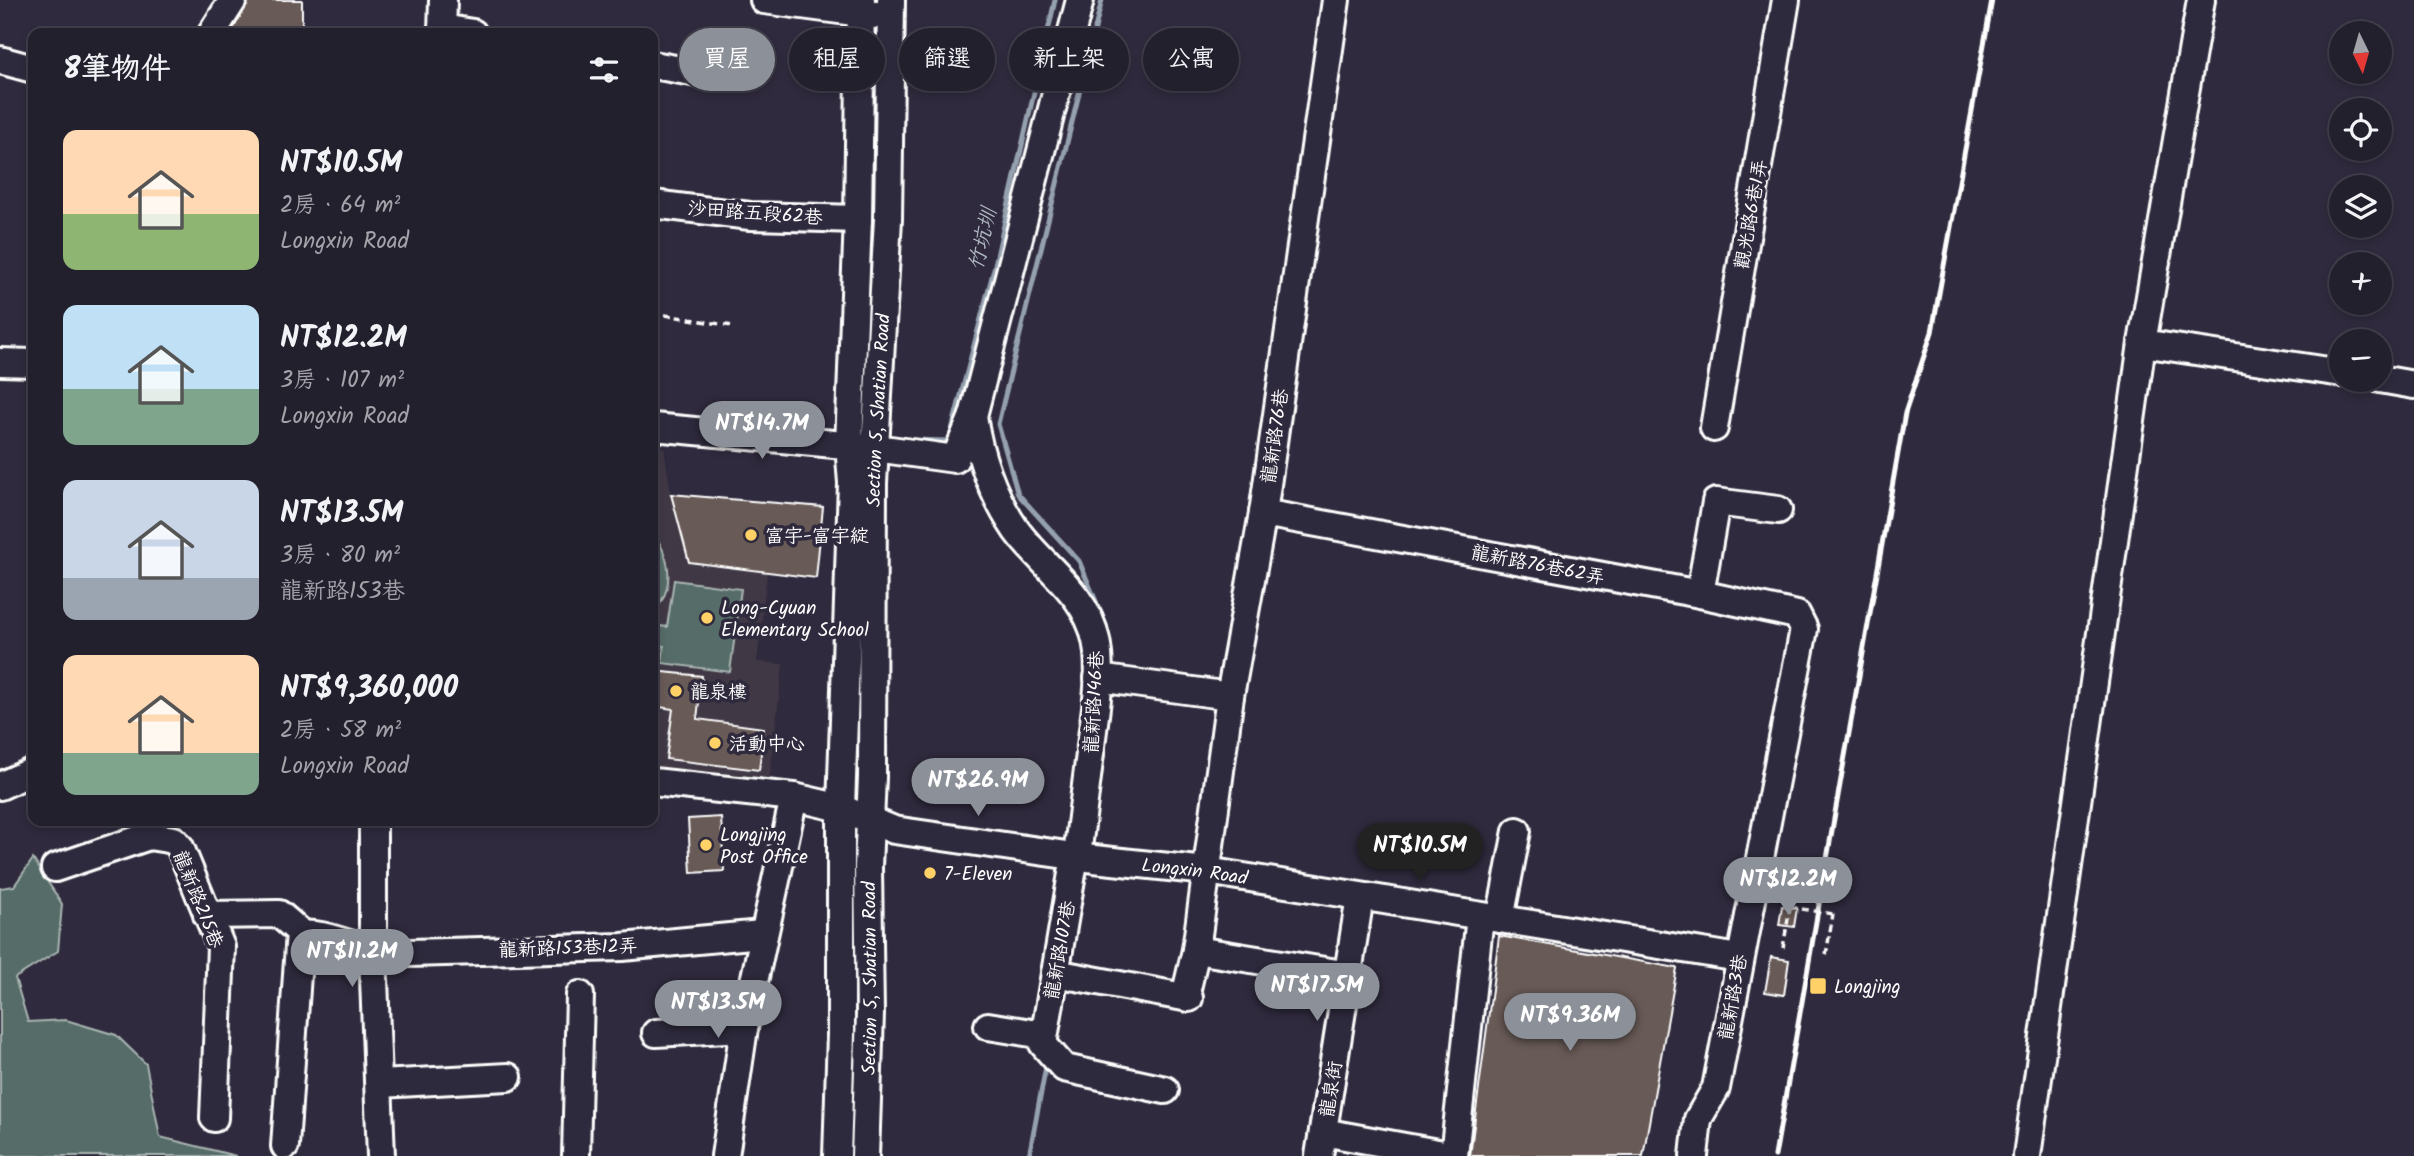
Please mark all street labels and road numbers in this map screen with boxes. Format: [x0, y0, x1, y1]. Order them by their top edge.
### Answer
street label: 觀光路6巷1弄 [1728, 157, 1776, 272]
street label: 沙田路五段62巷 [686, 194, 824, 234]
street label: Section 5, Shatian Road [860, 312, 900, 507]
street label: 龍新路76巷 [1254, 387, 1297, 486]
street label: 龍新路76巷62弄 [1468, 538, 1607, 594]
street label: 龍新路146巷 [1077, 650, 1113, 754]
street label: 龍新路215巷 [164, 846, 230, 953]
street label: Longxin Road [1140, 851, 1250, 895]
street label: Section 5, Shatian Road [855, 881, 887, 1075]
street label: 龍新路107巷 [1037, 898, 1084, 1002]
street label: 龍新路153巷12弄 [498, 932, 638, 966]
street label: 龍新路3巷 [1712, 952, 1756, 1043]
street label: 龍泉街 [1313, 1059, 1351, 1120]

